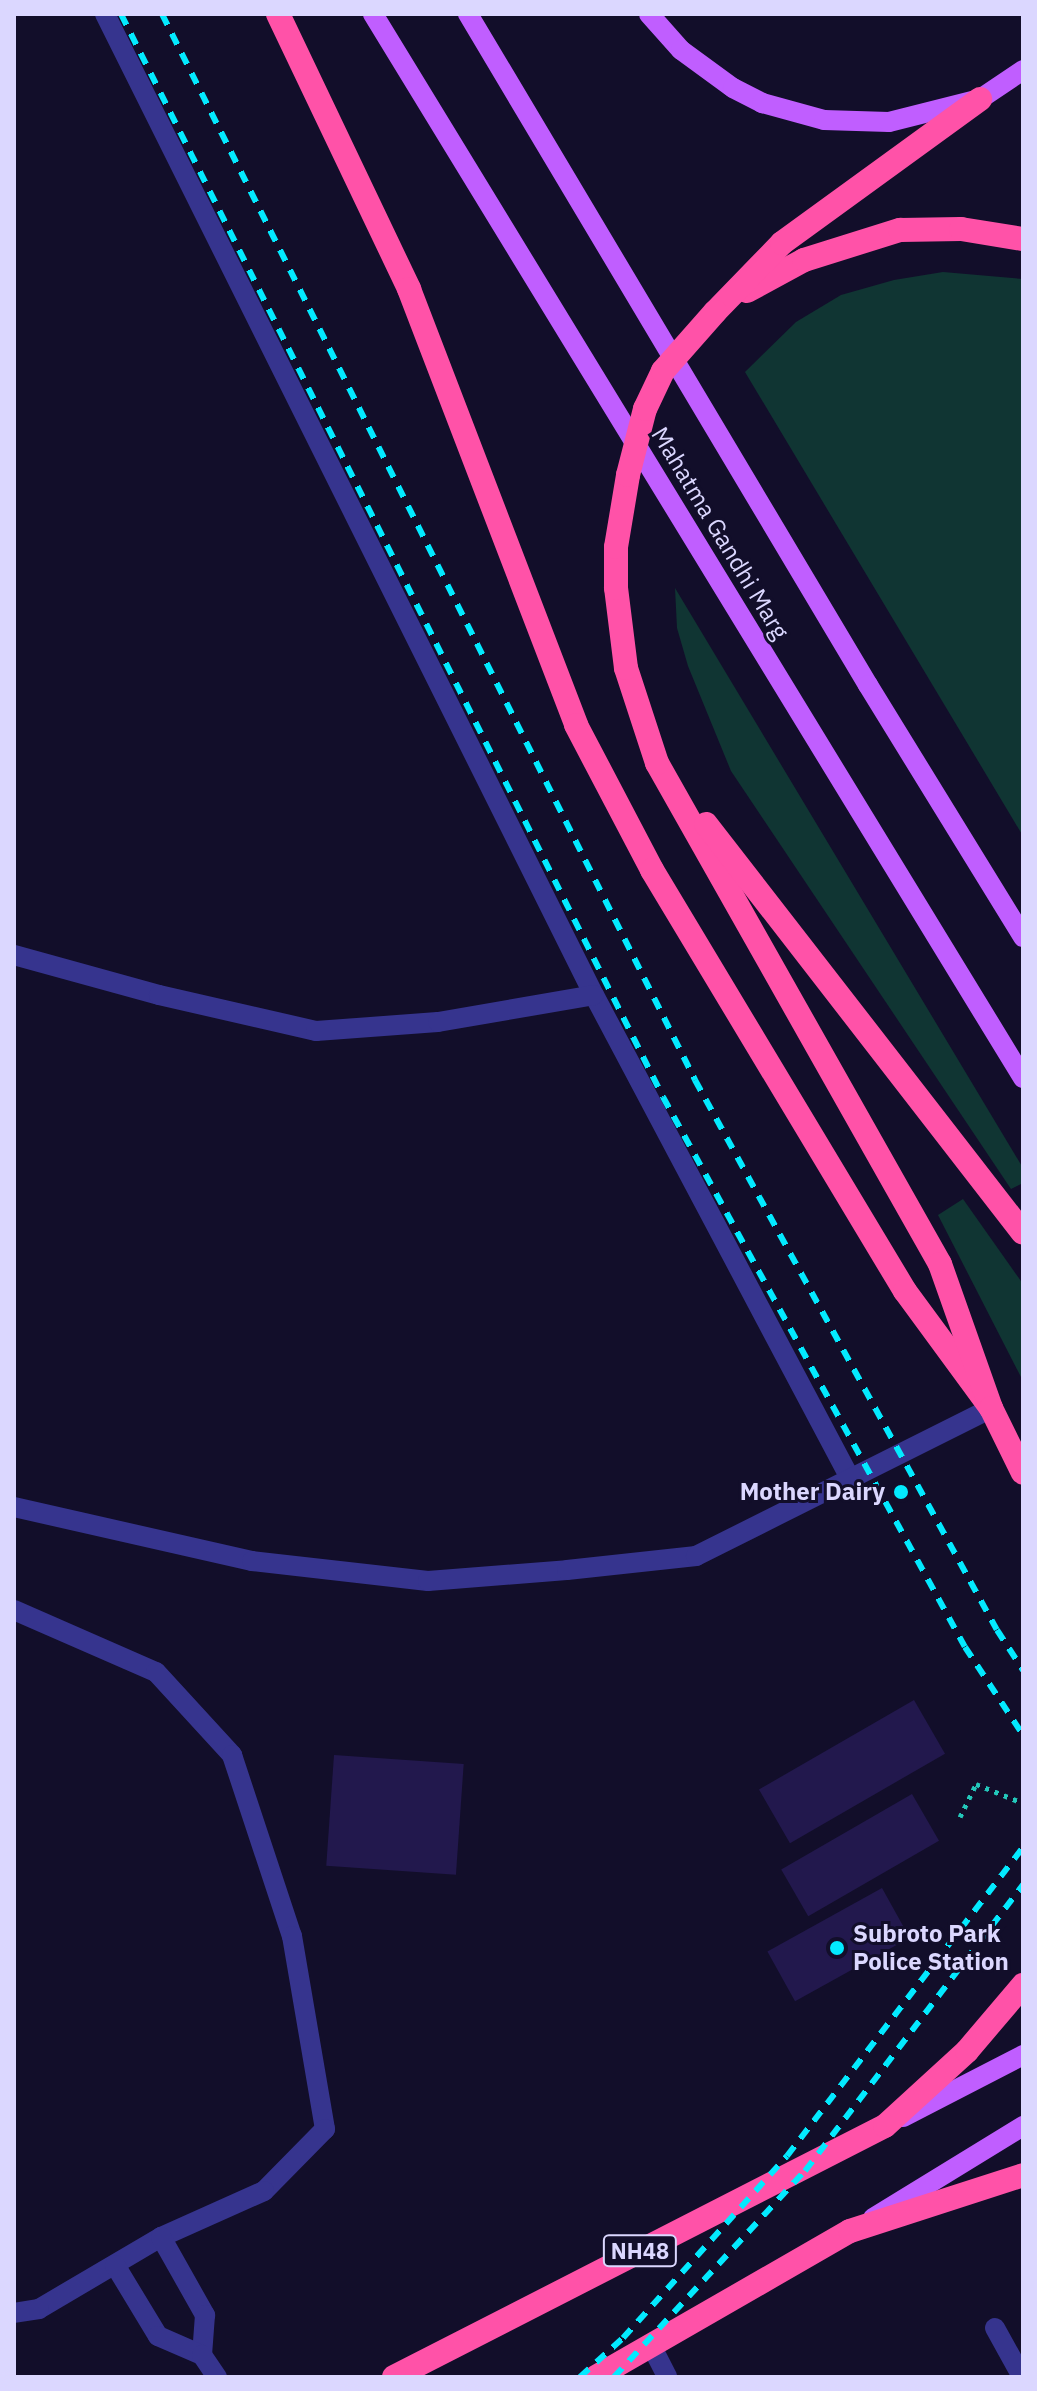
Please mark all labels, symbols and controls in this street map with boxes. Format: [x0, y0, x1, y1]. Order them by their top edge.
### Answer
street label: Mahatma Gandhi Marg [645, 422, 795, 644]
place label: Mother Dairy [740, 1478, 885, 1506]
marker: Mother Dairy [892, 1483, 910, 1501]
place label: Subroto Park Police Station [853, 1920, 1009, 1976]
marker: Subroto Park Police Station [828, 1939, 846, 1957]
road number: NH48 [602, 2233, 678, 2269]

